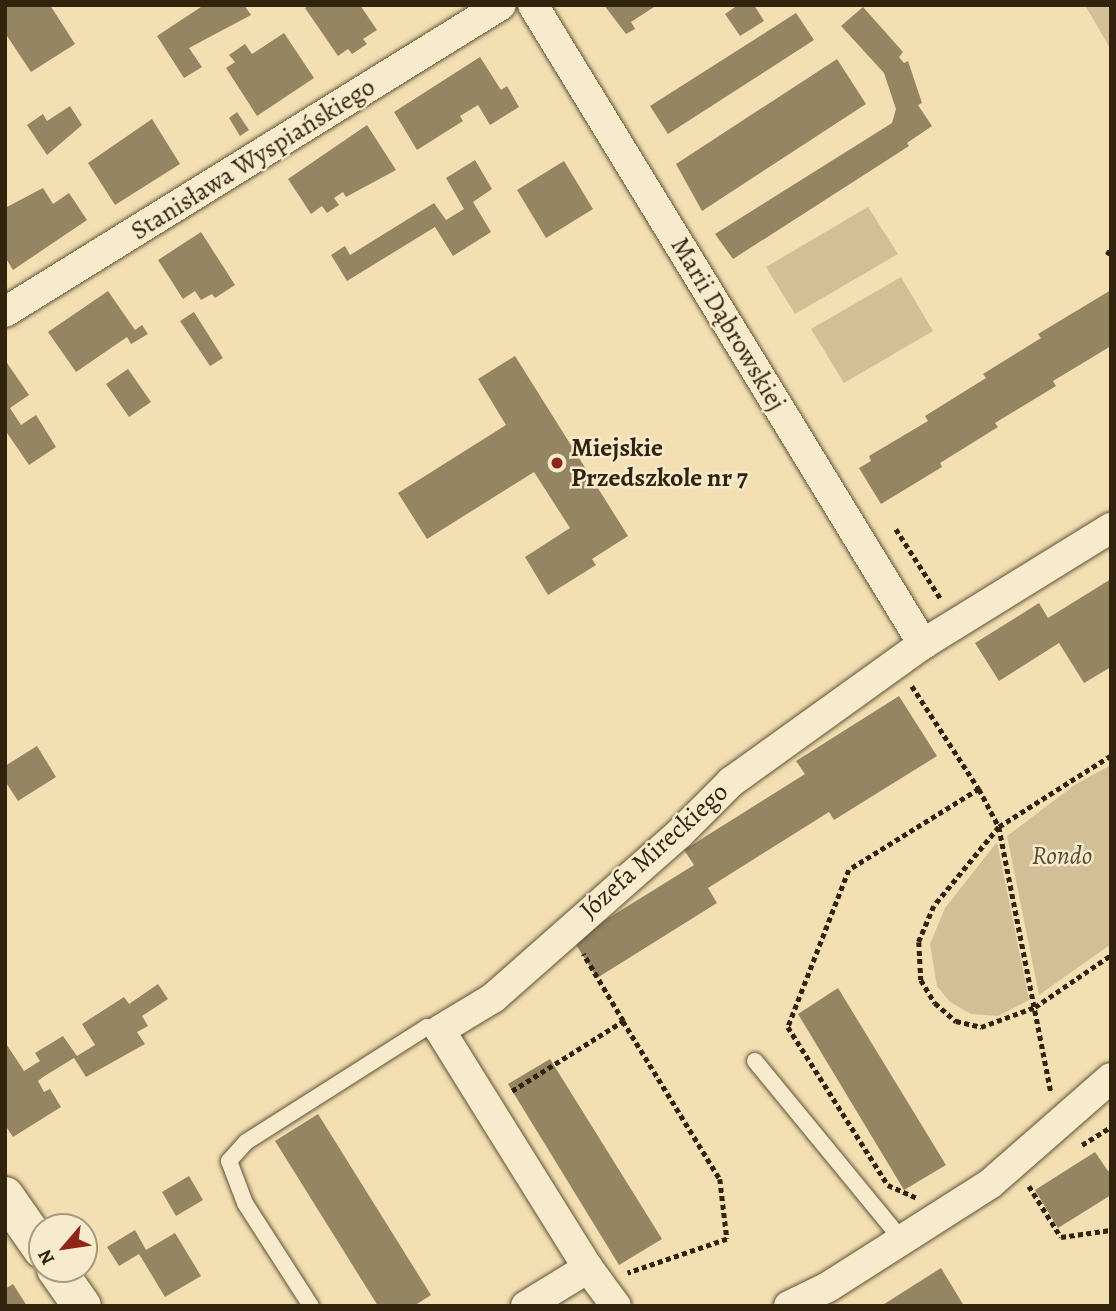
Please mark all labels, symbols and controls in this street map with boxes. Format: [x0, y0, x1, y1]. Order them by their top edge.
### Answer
street label: Stanisława Wyspiańskiego [125, 71, 381, 247]
street label: Marii Dąbrowskiej [664, 232, 792, 416]
place label: Miejskie Przedszkole nr 7 [571, 432, 748, 494]
marker: Miejskie Przedszkole nr 7 [549, 455, 565, 471]
street label: Józefa Mireckiego [573, 776, 735, 926]
park label: Rondo [1032, 840, 1092, 872]
north arrow [28, 1213, 98, 1283]
text: N [32, 1245, 61, 1270]

